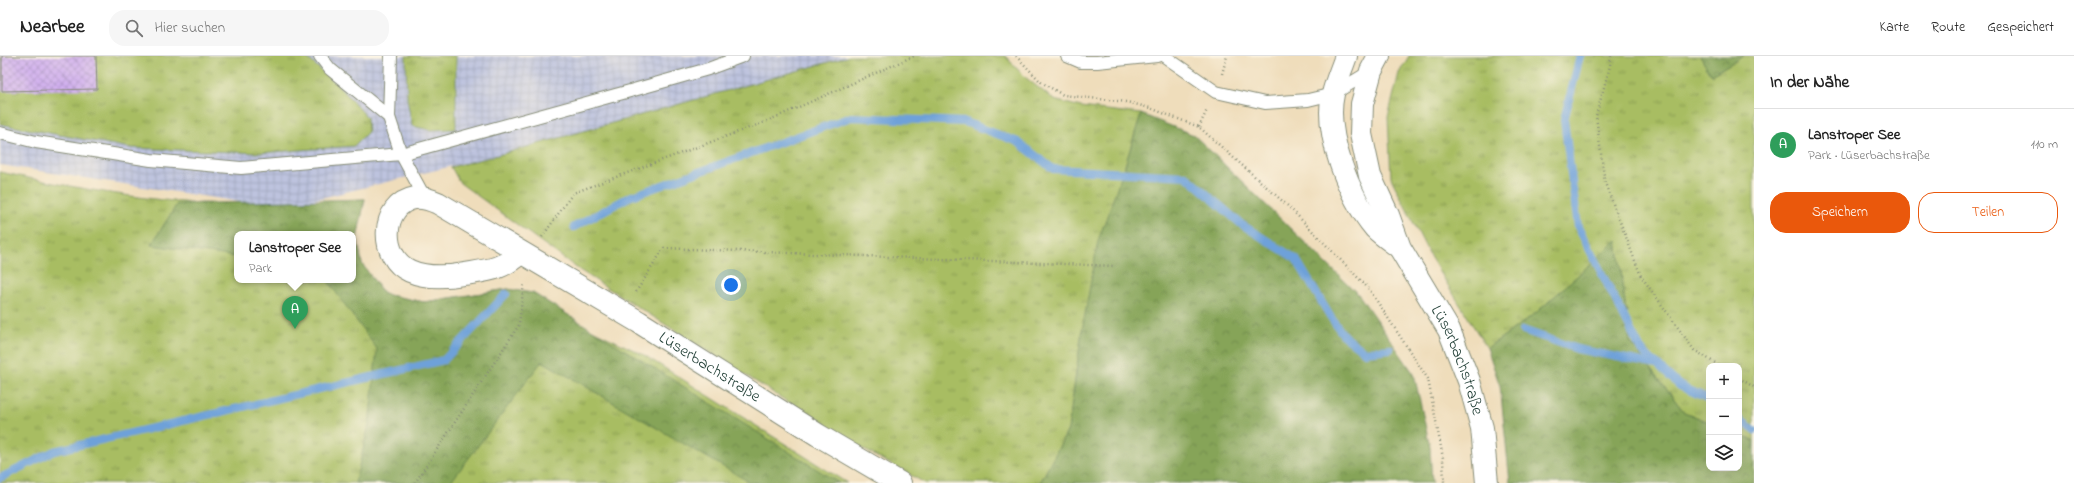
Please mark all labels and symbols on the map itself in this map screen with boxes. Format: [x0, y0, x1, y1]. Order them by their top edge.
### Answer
your location [721, 275, 741, 295]
pin: A [282, 296, 308, 329]
street label: Lüserbachstraße [1424, 300, 1490, 418]
street label: Lüserbachstraße [654, 325, 766, 409]

